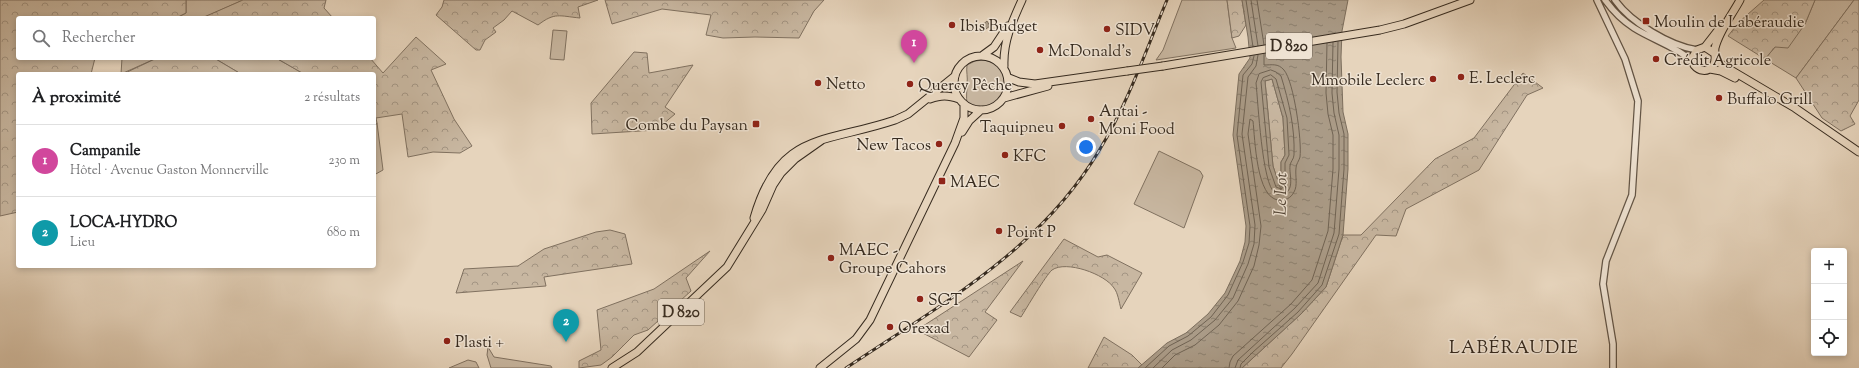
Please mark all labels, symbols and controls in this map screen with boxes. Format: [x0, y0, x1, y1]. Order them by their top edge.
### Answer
place label: Moulin de Labéraudie [1654, 12, 1804, 35]
search box [16, 16, 376, 60]
place label: Ibis Budget [960, 16, 1038, 39]
marker: Moulin de Labéraudie [1641, 16, 1651, 26]
marker: Ibis Budget [947, 20, 957, 30]
place label: SIDV [1115, 20, 1155, 43]
marker: SIDV [1102, 24, 1112, 34]
icon: search [30, 27, 52, 49]
text: Rechercher [62, 28, 135, 49]
pin: 1 [901, 30, 927, 63]
road number: D 820 [1266, 33, 1312, 59]
place label: McDonald's [1048, 41, 1131, 64]
marker: McDonald's [1035, 45, 1045, 55]
place label: Crédit Agricole [1664, 50, 1771, 73]
marker: Crédit Agricole [1651, 54, 1661, 64]
place label: E. Leclerc [1469, 68, 1535, 91]
place label: Mmobile Leclerc [1311, 70, 1425, 93]
marker: E. Leclerc [1456, 72, 1466, 82]
place label: Netto [826, 74, 866, 97]
marker: Mmobile Leclerc [1428, 74, 1438, 84]
place label: Quercy Pêche [918, 75, 1012, 98]
marker: Netto [813, 78, 823, 88]
marker: Quercy Pêche [905, 79, 915, 89]
text: À proximité [32, 86, 121, 110]
text: 2 résultats [304, 89, 360, 107]
place label: Buffalo Grill [1727, 89, 1813, 112]
marker: Buffalo Grill [1714, 93, 1724, 103]
place label: Antai - Moni Food [1099, 101, 1175, 142]
marker: Antai - Moni Food [1086, 114, 1096, 124]
place label: Combe du Paysan [626, 115, 749, 138]
place label: Taquipneu [980, 117, 1054, 140]
marker: Combe du Paysan [751, 119, 761, 129]
marker: Taquipneu [1057, 121, 1067, 131]
place label: New Tacos [857, 135, 931, 158]
your location [1076, 137, 1096, 157]
marker: New Tacos [934, 139, 944, 149]
text: Campanile [70, 141, 140, 162]
place label: KFC [1013, 146, 1046, 169]
marker: KFC [1000, 150, 1010, 160]
text: 1 [43, 152, 47, 170]
text: 230 m [328, 152, 360, 170]
text: Hôtel · Avenue Gaston Monnerville [70, 162, 269, 180]
place label: MAEC [950, 172, 1000, 195]
water label: Le Lot [1270, 172, 1294, 216]
marker: MAEC [937, 176, 947, 186]
text: LOCA-HYDRO [70, 213, 177, 234]
place label: Point P [1007, 222, 1056, 245]
text: 2 [42, 224, 48, 242]
text: 680 m [327, 224, 360, 242]
marker: Point P [994, 226, 1004, 236]
text: Lieu [70, 234, 95, 252]
place label: MAEC - Groupe Cahors [839, 240, 946, 281]
map controls [1811, 248, 1847, 356]
button: + [1811, 248, 1847, 284]
marker: MAEC - Groupe Cahors [826, 253, 836, 263]
button: − [1811, 284, 1847, 320]
place label: SCT [928, 290, 962, 313]
marker: SCT [915, 294, 925, 304]
road number: D 820 [658, 299, 704, 325]
pin: 2 [553, 309, 579, 342]
place label: Orexad [898, 318, 950, 341]
button: locate [1811, 320, 1847, 356]
marker: Orexad [885, 322, 895, 332]
place label: Plasti + [455, 332, 504, 355]
marker: Plasti + [442, 336, 452, 346]
district label: LABÉRAUDIE [1449, 336, 1579, 362]

